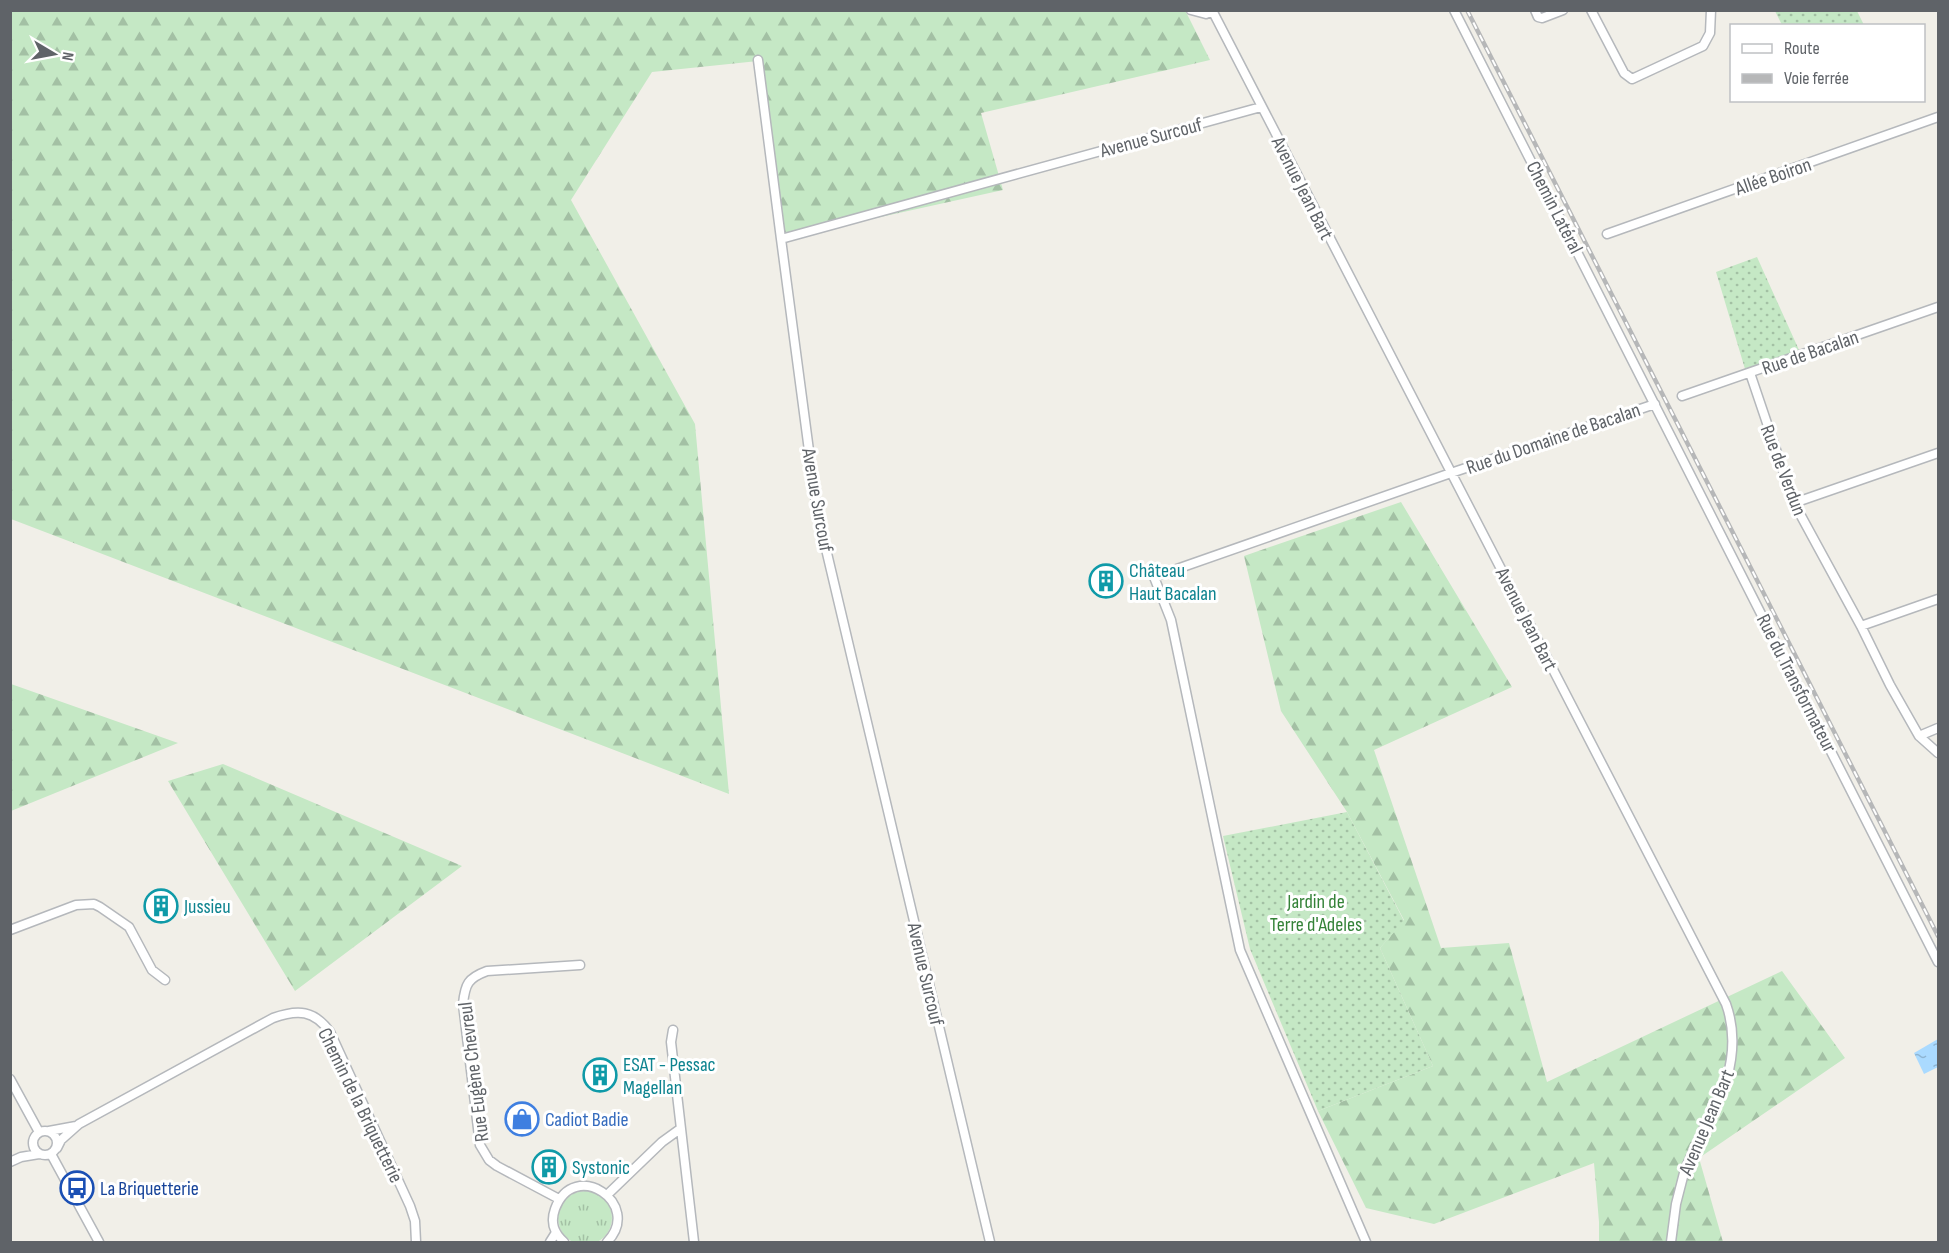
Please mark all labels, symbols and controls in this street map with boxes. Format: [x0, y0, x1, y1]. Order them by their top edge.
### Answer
north arrow [24, 24, 84, 84]
legend [1730, 24, 1925, 102]
text: Route [1784, 38, 1820, 59]
text: N [57, 50, 77, 62]
text: Voie ferrée [1784, 68, 1849, 89]
street label: Avenue Surcouf [1097, 113, 1205, 163]
street label: Avenue Jean Bart [1265, 132, 1338, 244]
street label: Allée Boiron [1731, 153, 1814, 201]
street label: Chemin Latéral [1521, 157, 1588, 258]
street label: Rue de Bacalan [1759, 325, 1862, 381]
street label: Rue du Domaine de Bacalan [1463, 398, 1644, 480]
street label: Rue de Verdun [1755, 421, 1811, 519]
street label: Avenue Surcouf [796, 446, 838, 554]
place label: Château Haut Bacalan [1129, 559, 1217, 606]
building icon: Château Haut Bacalan [1088, 563, 1124, 599]
street label: Avenue Jean Bart [1489, 563, 1562, 675]
street label: Rue du Transformateur [1751, 610, 1841, 757]
building icon: Jussieu [143, 888, 179, 924]
park label: Jardin de Terre d'Adeles [1270, 890, 1362, 937]
place label: Jussieu [183, 895, 231, 919]
street label: Avenue Surcouf [901, 920, 949, 1028]
street label: Rue Eugène Chevreul [454, 1001, 494, 1143]
street label: Chemin de la Briquetterie [312, 1024, 408, 1187]
place label: ESAT - Pessac Magellan [623, 1053, 716, 1100]
building icon: ESAT - Pessac Magellan [582, 1057, 618, 1093]
street label: Avenue Jean Bart [1674, 1066, 1740, 1180]
shop icon: Cadiot Badie [504, 1101, 540, 1137]
place label: Cadiot Badie [545, 1108, 628, 1132]
building icon: Systonic [531, 1149, 567, 1185]
place label: Systonic [572, 1156, 630, 1180]
bus stop icon: La Briquetterie [59, 1170, 95, 1206]
place label: La Briquetterie [100, 1177, 199, 1201]

